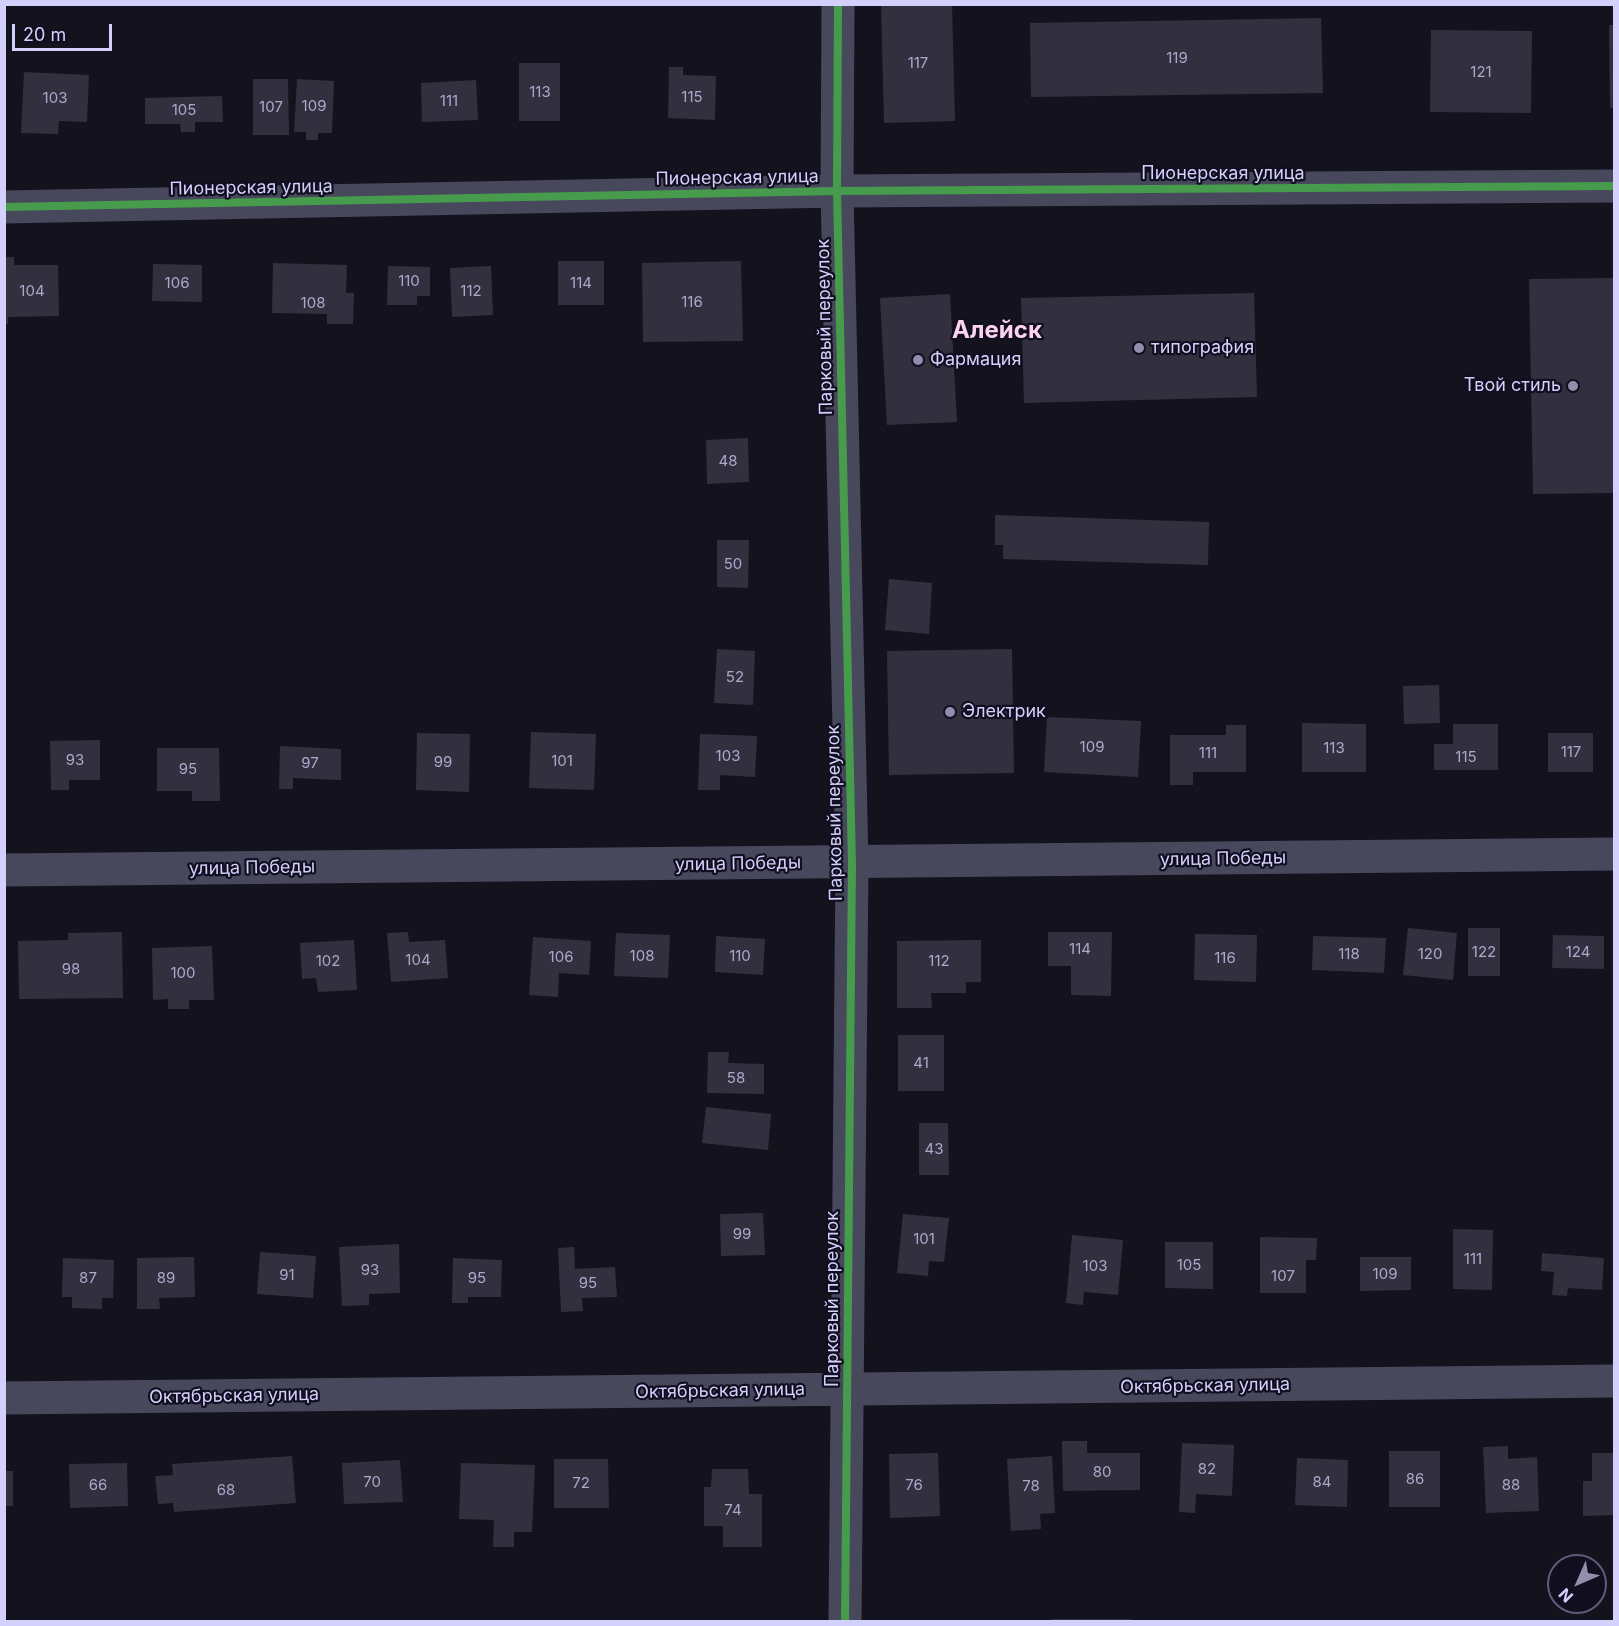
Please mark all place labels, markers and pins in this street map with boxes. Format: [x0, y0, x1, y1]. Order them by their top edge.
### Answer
place label: типография [1151, 337, 1254, 359]
marker: типография [1132, 341, 1146, 355]
place label: Фармация [930, 349, 1021, 371]
marker: Фармация [911, 353, 925, 367]
place label: Твой стиль [1464, 375, 1561, 397]
marker: Твой стиль [1566, 379, 1580, 393]
place label: Электрик [962, 701, 1046, 723]
marker: Электрик [943, 705, 957, 719]

